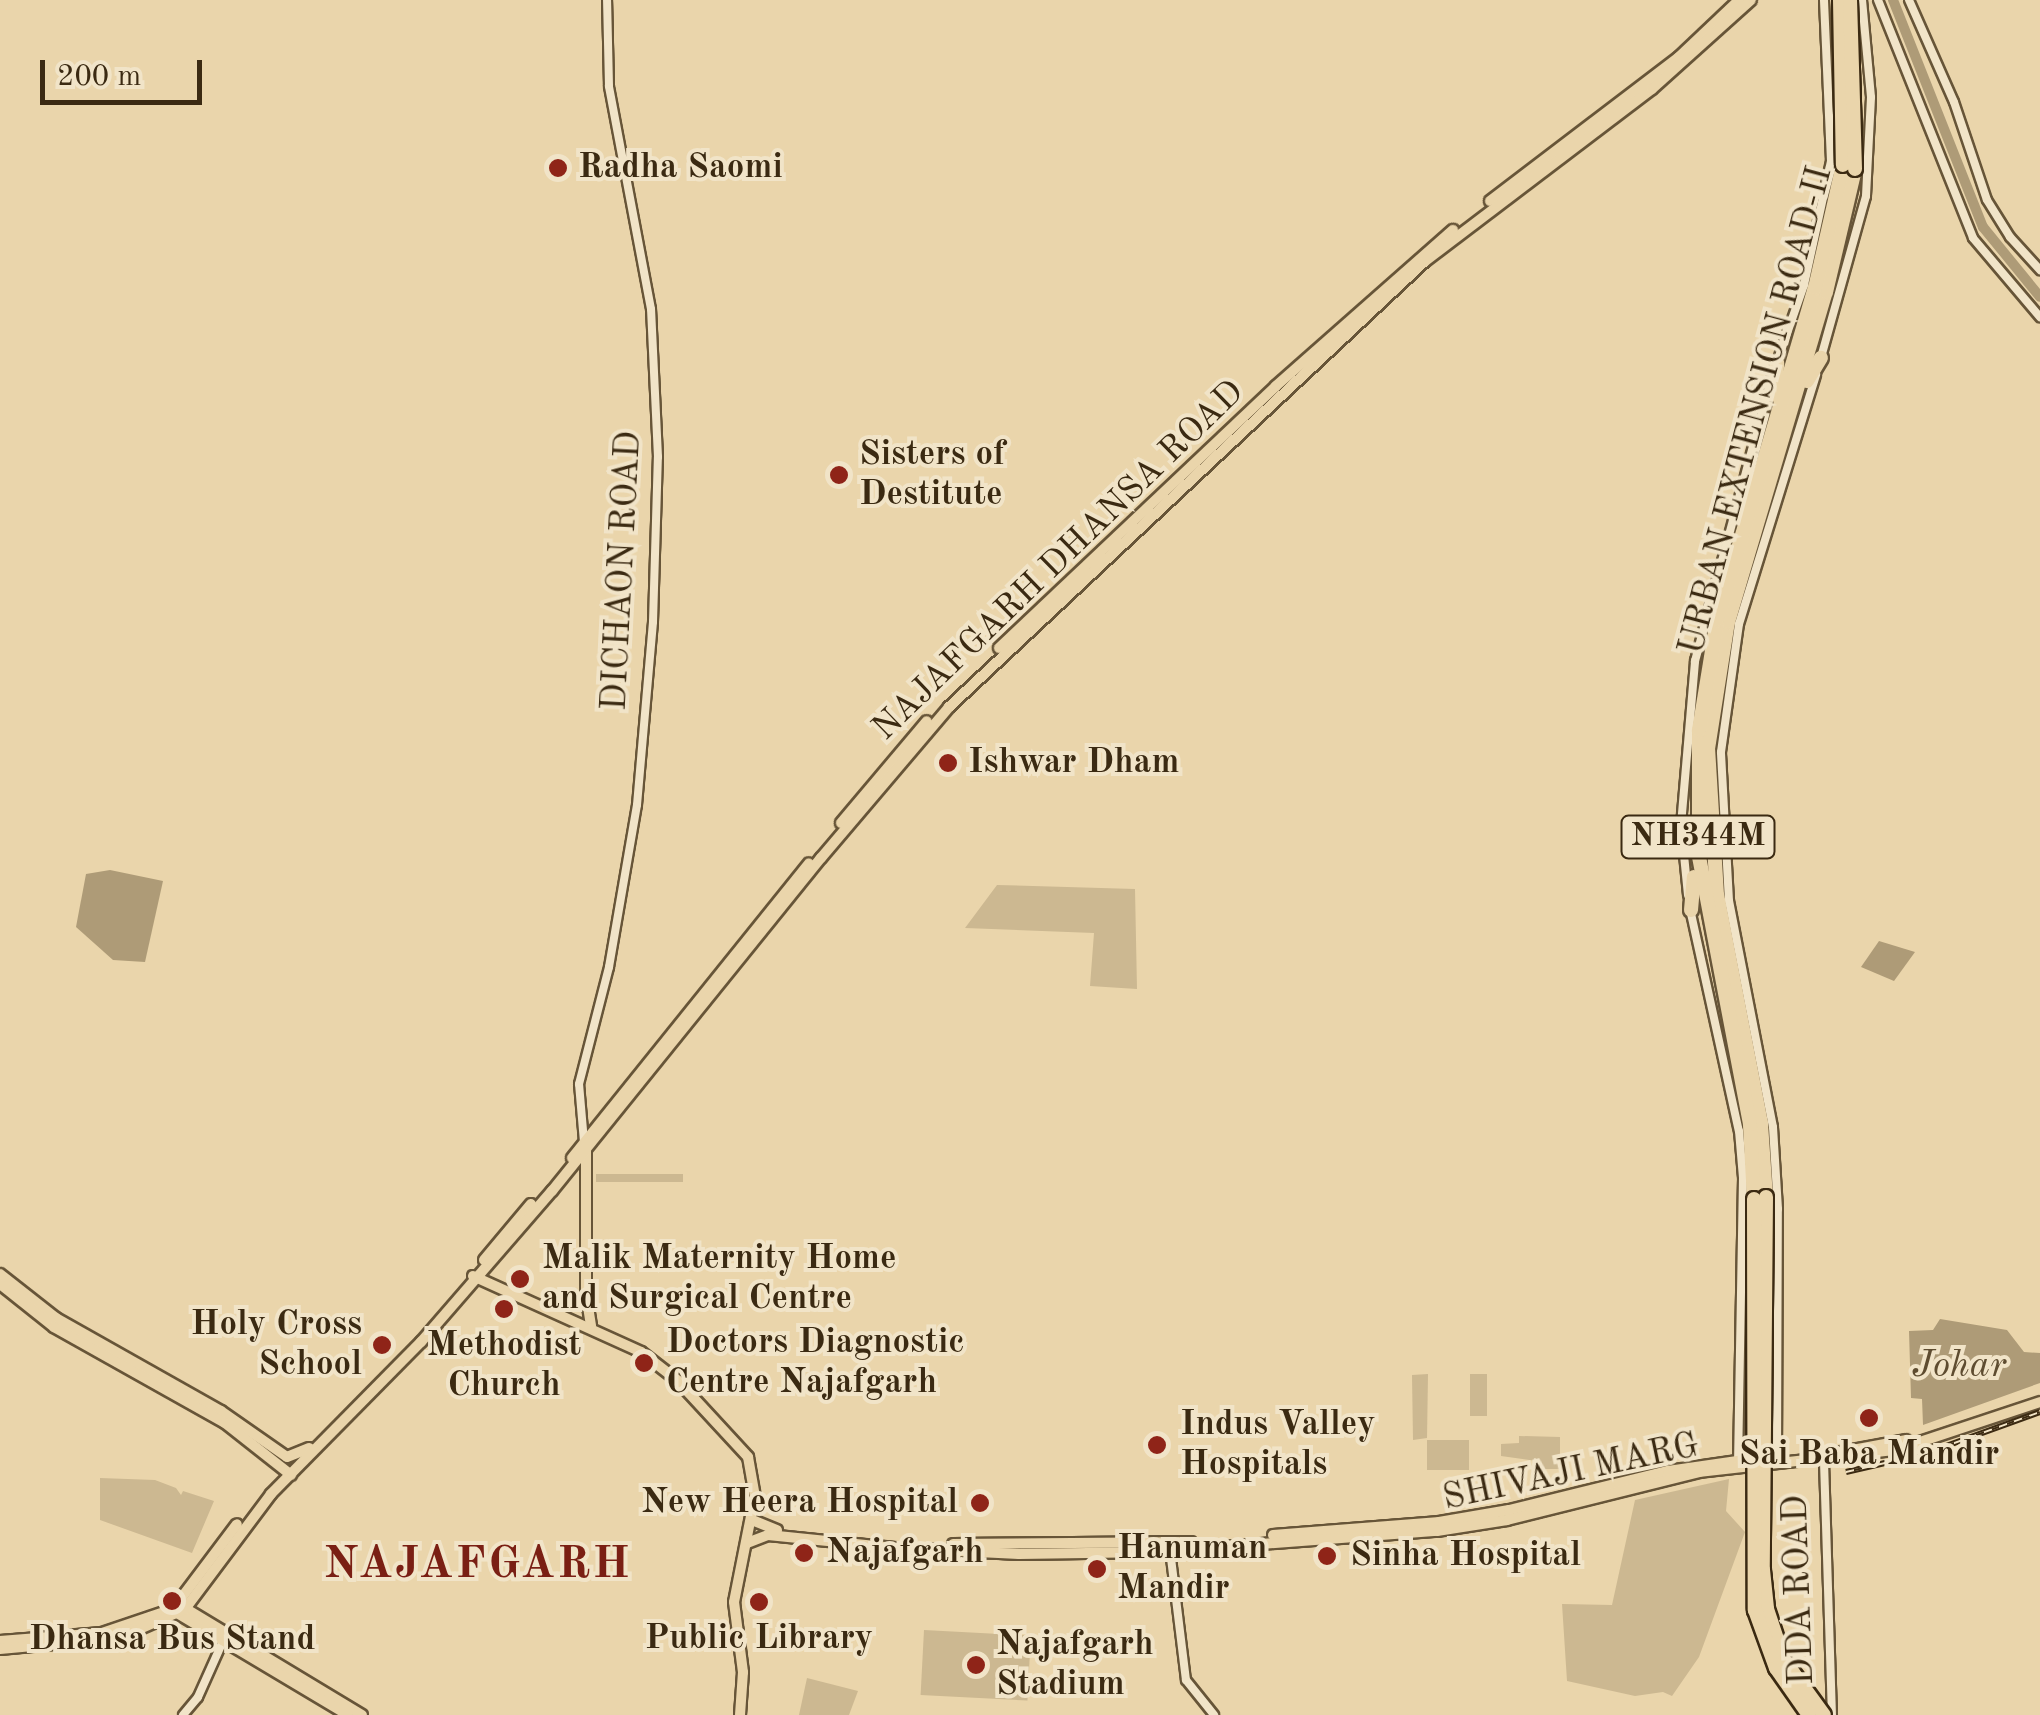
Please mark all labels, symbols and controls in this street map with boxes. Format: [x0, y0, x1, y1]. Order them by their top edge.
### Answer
scale bar [45, 40, 208, 102]
text: 200 m [57, 62, 141, 92]
place label: Radha Saomi [578, 147, 783, 189]
marker: Radha Saomi [547, 157, 569, 179]
street label: URBAN EXTENSION ROAD-II [1672, 162, 1842, 660]
street label: NAJAFGARH DHANSA ROAD [864, 372, 1254, 750]
street label: DICHAON ROAD [595, 430, 651, 712]
place label: Sisters of Destitute [859, 434, 1005, 516]
marker: Sisters of Destitute [828, 464, 850, 486]
place label: Ishwar Dham [968, 742, 1179, 784]
marker: Ishwar Dham [937, 752, 959, 774]
road number: NH344M [1620, 810, 1776, 864]
place label: Malik Maternity Home and Surgical Centre [542, 1238, 897, 1320]
marker: Malik Maternity Home and Surgical Centre [507, 1266, 533, 1292]
marker: Methodist Church [493, 1298, 515, 1320]
place label: Holy Cross School [191, 1304, 362, 1386]
place label: Doctors Diagnostic Centre Najafgarh [666, 1322, 965, 1404]
place label: Methodist Church [427, 1325, 581, 1407]
marker: Holy Cross School [371, 1334, 393, 1356]
water label: Johar [1912, 1344, 2006, 1390]
marker: Doctors Diagnostic Centre Najafgarh [631, 1350, 657, 1376]
place label: Indus Valley Hospitals [1180, 1404, 1376, 1486]
marker: Sai Baba Mandir [1858, 1407, 1880, 1429]
street label: SHIVAJI MARG [1439, 1425, 1703, 1521]
marker: Indus Valley Hospitals [1144, 1432, 1170, 1458]
place label: Sai Baba Mandir [1738, 1434, 2000, 1476]
place label: New Heera Hospital [641, 1482, 958, 1524]
marker: New Heera Hospital [967, 1490, 993, 1516]
street label: DDA ROAD [1776, 1494, 1824, 1686]
place label: Hanuman Mandir [1117, 1528, 1268, 1610]
place label: Najafgarh [826, 1532, 984, 1574]
place label: Sinha Hospital [1350, 1535, 1581, 1577]
district label: NAJAFGARH [324, 1539, 632, 1593]
marker: Najafgarh [791, 1540, 817, 1566]
marker: Sinha Hospital [1314, 1543, 1340, 1569]
marker: Hanuman Mandir [1086, 1558, 1108, 1580]
marker: Dhansa Bus Stand [159, 1588, 185, 1614]
marker: Public Library [748, 1591, 770, 1613]
place label: Public Library [645, 1618, 873, 1660]
place label: Dhansa Bus Stand [29, 1619, 315, 1661]
place label: Najafgarh Stadium [996, 1624, 1154, 1706]
marker: Najafgarh Stadium [965, 1654, 987, 1676]

